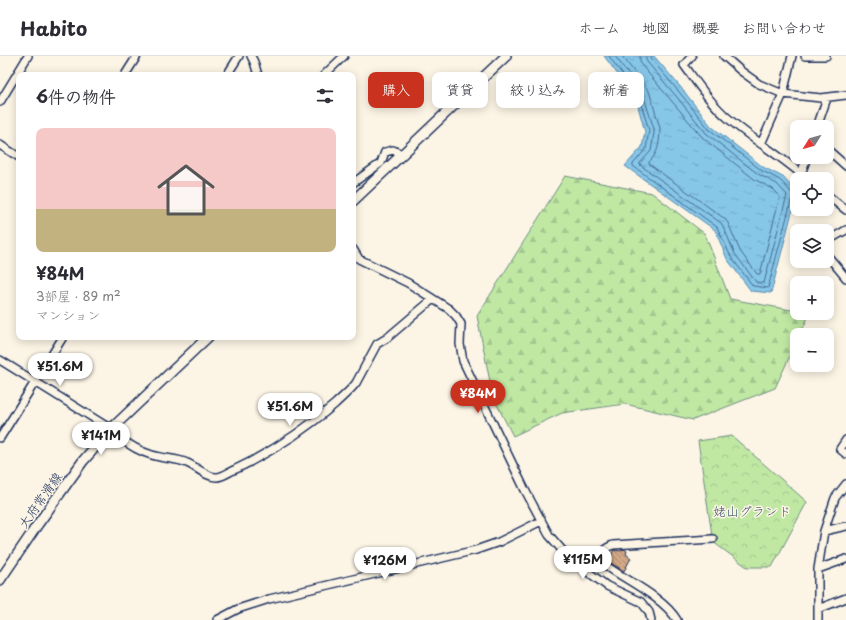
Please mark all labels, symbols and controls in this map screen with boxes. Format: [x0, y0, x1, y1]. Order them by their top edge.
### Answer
text: Habito [20, 14, 87, 42]
text: ホーム [579, 17, 620, 38]
text: 地図 [642, 17, 670, 38]
text: 概要 [692, 17, 720, 38]
text: お問い合わせ [742, 17, 826, 38]
chip: 購入 [368, 72, 424, 108]
chip: 賃貸 [432, 72, 488, 108]
chip: 絞り込み [496, 72, 580, 108]
chip: 新着 [588, 72, 644, 108]
text: 6件の物件 [36, 83, 116, 109]
icon: filters [314, 85, 336, 107]
north arrow [790, 120, 834, 164]
map controls [790, 120, 834, 372]
icon: home [150, 154, 222, 226]
button: locate [790, 172, 834, 216]
button: layers [790, 224, 834, 268]
text: ¥84M [36, 260, 84, 286]
button: + [790, 276, 834, 320]
text: 3部屋 · 89 m² [36, 286, 121, 305]
text: マンション [36, 305, 100, 324]
button: − [790, 328, 834, 372]
pin: ¥51.6M [27, 353, 93, 387]
text: ¥51.6M [37, 356, 83, 375]
pin: ¥84M [454, 380, 502, 414]
text: ¥84M [459, 383, 497, 402]
pin: ¥51.6M [257, 393, 323, 427]
text: ¥51.6M [267, 396, 313, 415]
pin: ¥141M [73, 422, 129, 456]
text: ¥141M [81, 425, 121, 444]
street label: 大府常滑線 [13, 467, 67, 532]
park label: 姥山グランド [713, 501, 791, 520]
pin: ¥115M [555, 546, 611, 580]
pin: ¥126M [357, 547, 413, 581]
text: ¥115M [563, 549, 603, 568]
text: ¥126M [363, 550, 407, 569]

